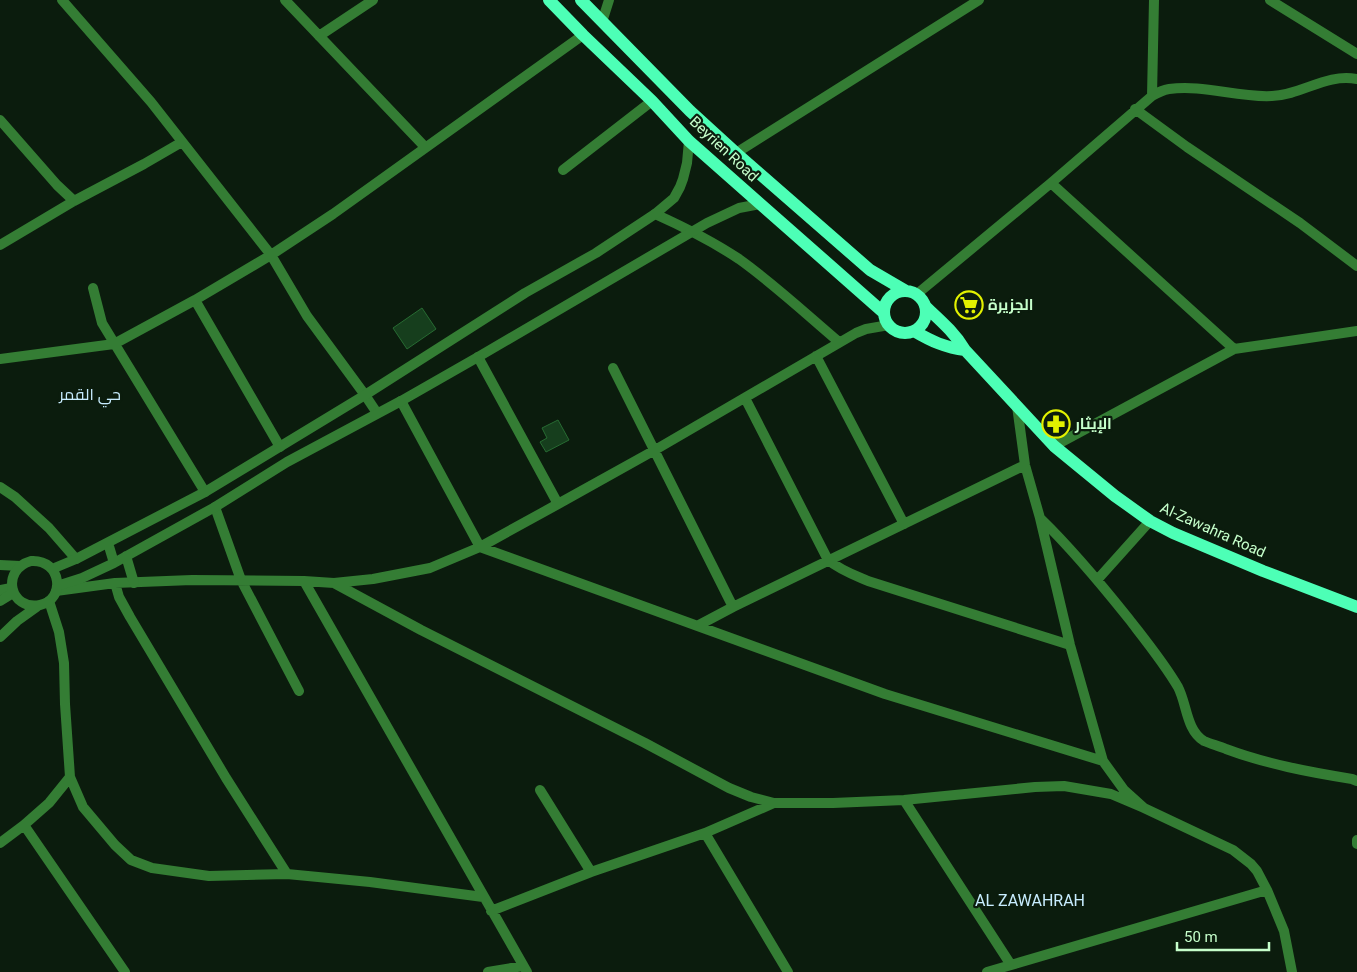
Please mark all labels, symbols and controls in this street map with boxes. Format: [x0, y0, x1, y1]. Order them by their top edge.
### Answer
street label: Beyrien Road [686, 113, 762, 185]
supermarket icon: الجزيرة [954, 290, 984, 320]
place label: الجزيرة [988, 296, 1034, 314]
district label: حي القمر [58, 385, 121, 408]
pharmacy icon: الإيثار [1041, 409, 1071, 439]
place label: الإيثار [1074, 415, 1112, 434]
street label: Al-Zawahra Road [1157, 499, 1269, 561]
district label: AL ZAWAHRAH [975, 891, 1085, 910]
scale bar [1177, 920, 1270, 952]
text: 50 m [1184, 928, 1218, 946]

